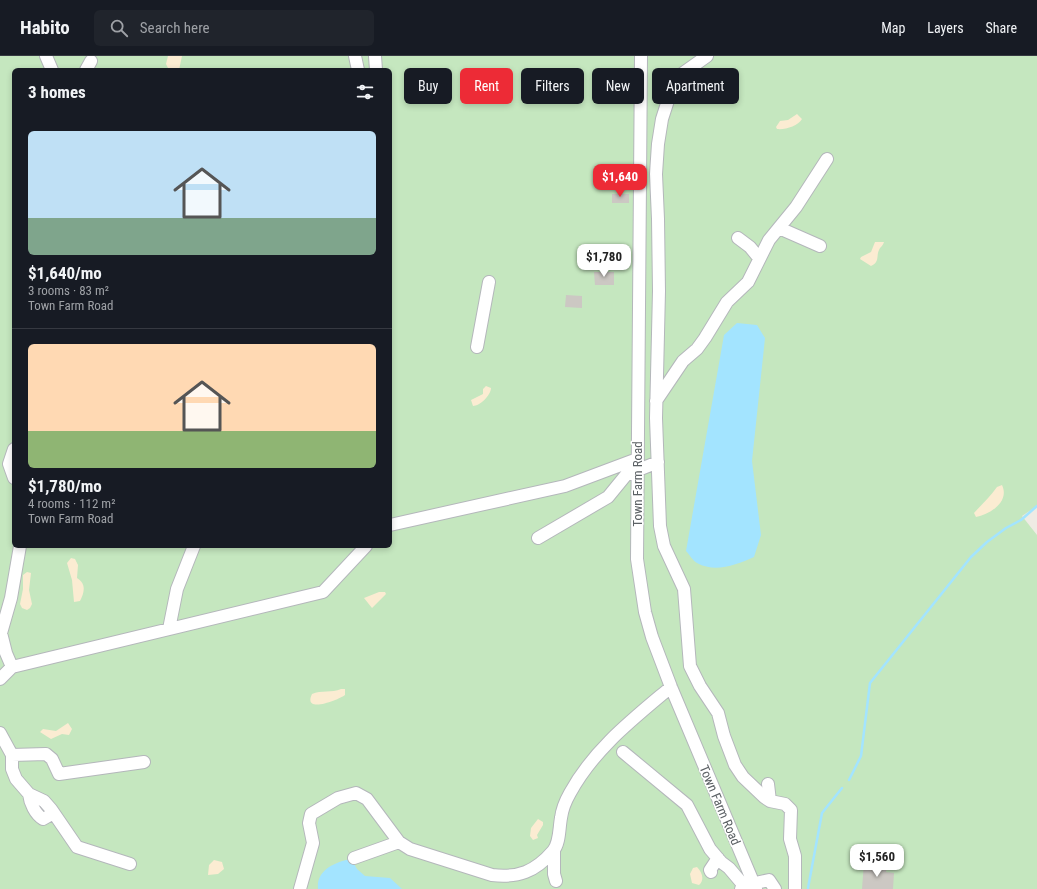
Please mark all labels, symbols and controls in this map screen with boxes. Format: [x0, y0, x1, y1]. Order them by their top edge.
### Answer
search box [94, 10, 374, 46]
text: Habito [20, 16, 70, 39]
icon: search [108, 17, 130, 39]
text: Search here [140, 19, 210, 37]
text: Map [881, 20, 905, 36]
text: Layers [927, 20, 964, 36]
text: Share [986, 20, 1017, 36]
chip: Buy [404, 68, 452, 104]
chip: Rent [460, 68, 513, 104]
chip: Filters [521, 68, 584, 104]
chip: New [592, 68, 644, 104]
chip: Apartment [652, 68, 739, 104]
icon: filters [354, 81, 376, 103]
text: 3 homes [28, 82, 86, 102]
icon: home [166, 157, 238, 229]
pin: $1,640 [587, 164, 653, 198]
text: $1,640 [602, 169, 638, 184]
pin: $1,780 [571, 244, 637, 278]
text: $1,780 [586, 249, 622, 264]
text: $1,640/mo [28, 263, 102, 283]
text: 3 rooms · 83 m² [28, 283, 109, 298]
text: Town Farm Road [28, 298, 114, 313]
icon: home [166, 370, 238, 442]
street label: Town Farm Road [630, 441, 645, 527]
text: $1,780/mo [28, 476, 102, 496]
text: 4 rooms · 112 m² [28, 496, 115, 511]
text: Town Farm Road [28, 511, 114, 526]
street label: Town Farm Road [696, 763, 744, 847]
pin: $1,560 [844, 844, 910, 878]
text: $1,560 [859, 849, 895, 864]

